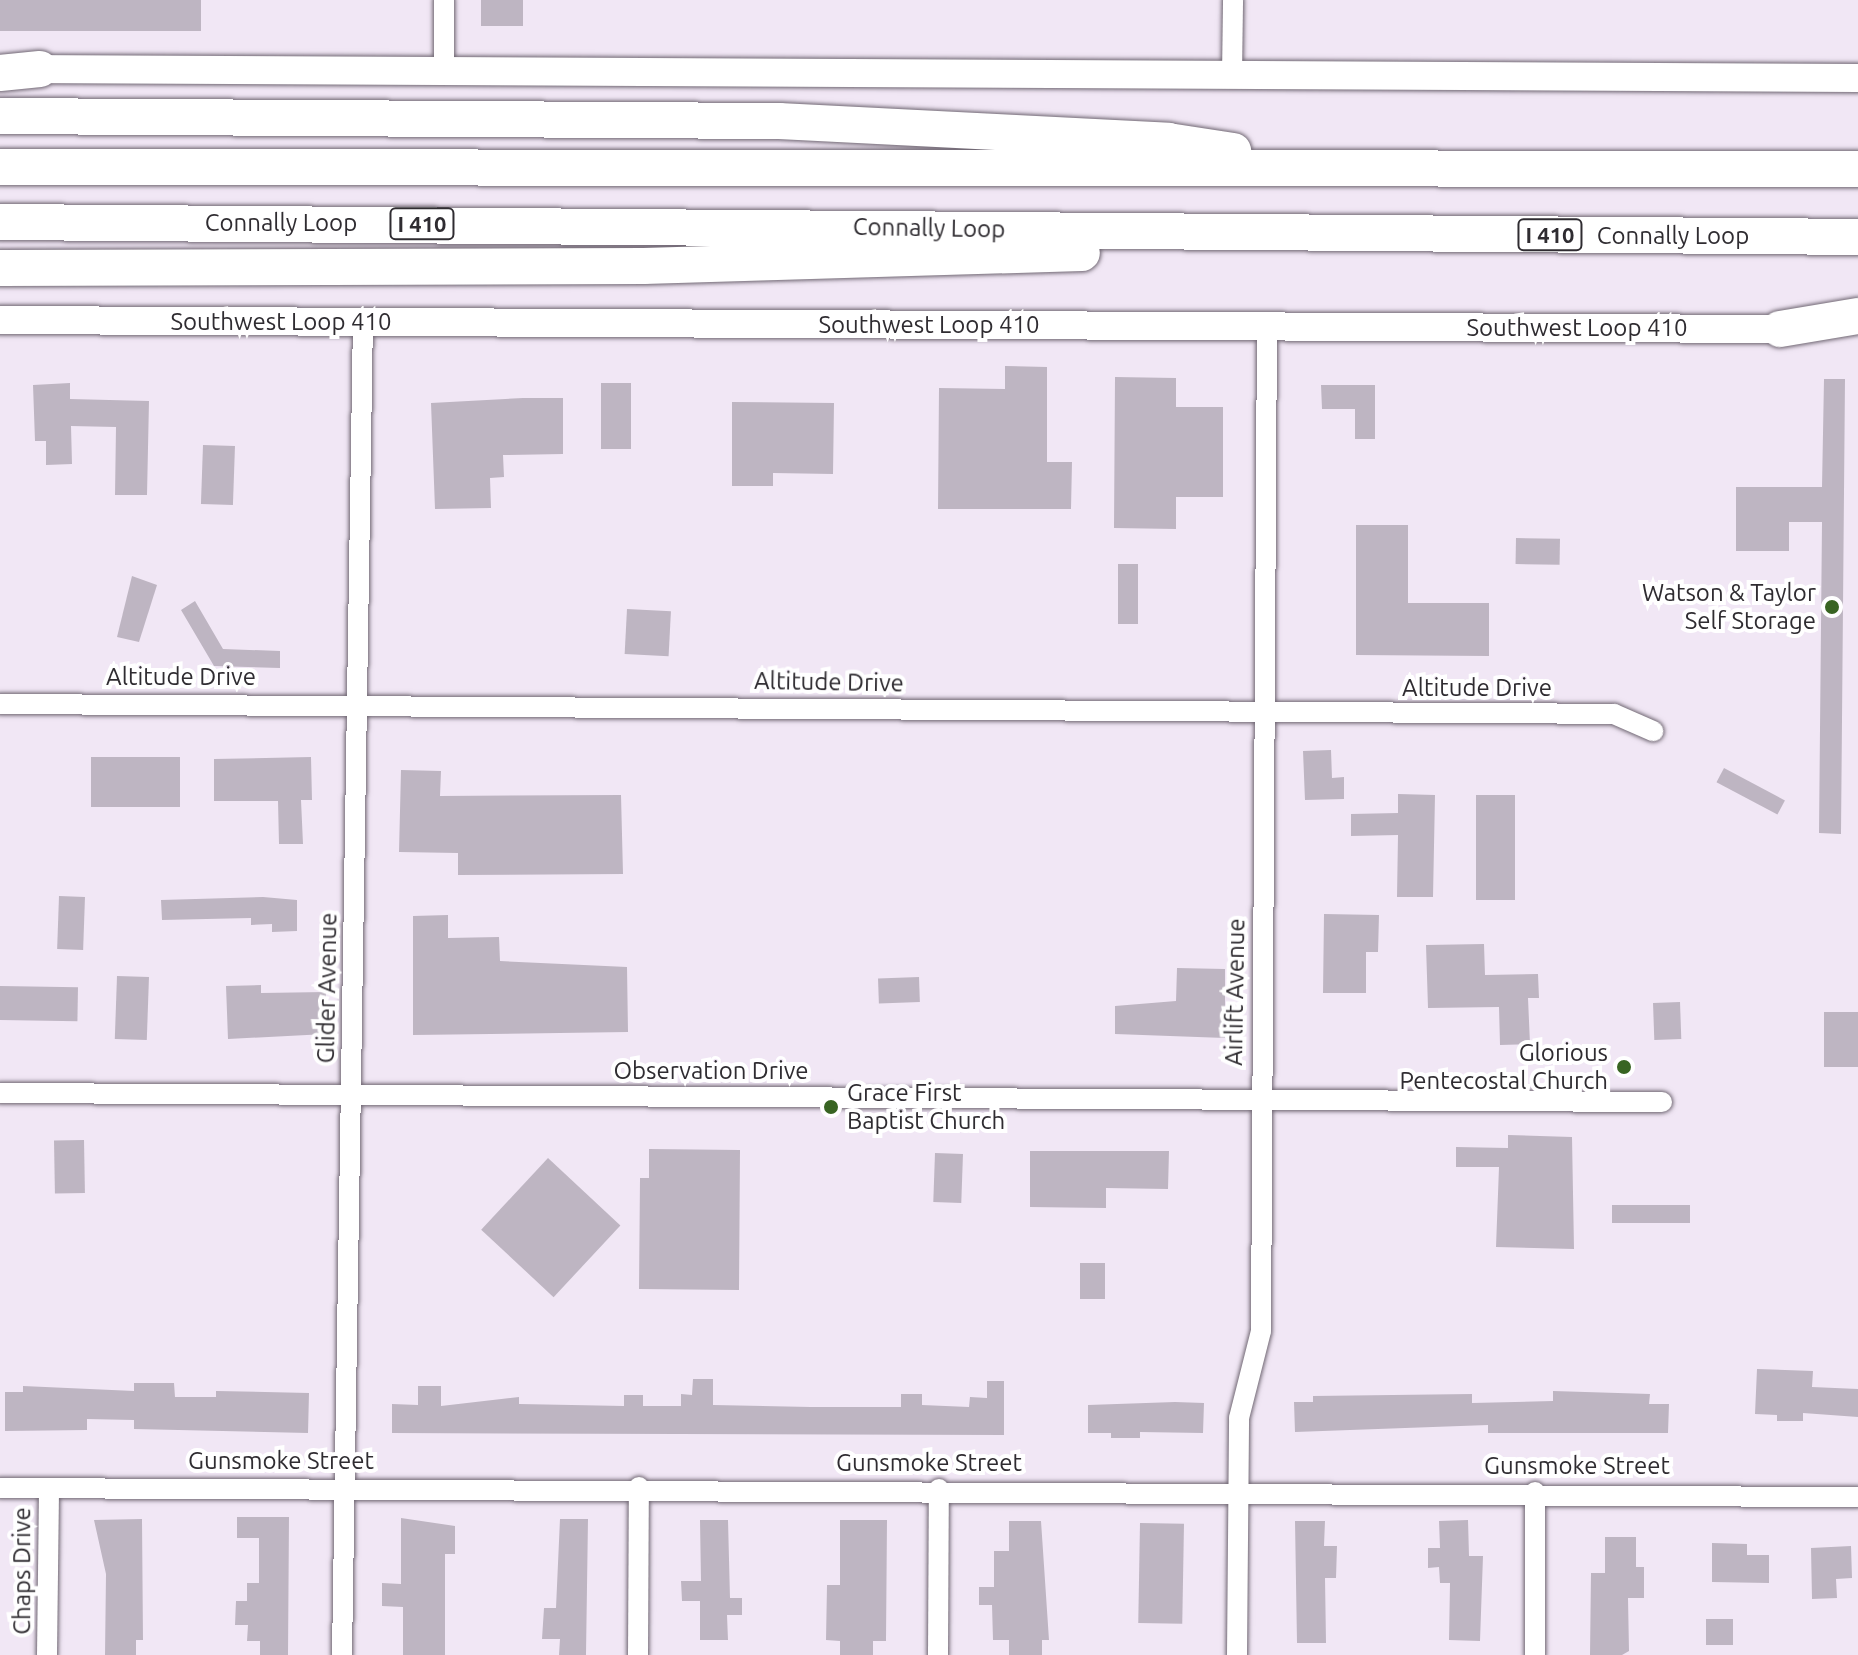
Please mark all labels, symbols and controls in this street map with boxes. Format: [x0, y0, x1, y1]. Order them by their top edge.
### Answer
road number: I 410 [388, 206, 456, 242]
street label: Connally Loop [205, 209, 357, 237]
street label: Connally Loop [853, 212, 1005, 244]
road number: I 410 [1516, 217, 1584, 253]
street label: Connally Loop [1597, 222, 1749, 250]
street label: Southwest Loop 410 [170, 308, 392, 336]
street label: Southwest Loop 410 [818, 311, 1040, 339]
street label: Southwest Loop 410 [1466, 314, 1688, 342]
place label: Watson & Taylor Self Storage [1642, 579, 1816, 635]
marker: Watson & Taylor Self Storage [1823, 598, 1841, 616]
street label: Altitude Drive [106, 663, 256, 691]
street label: Altitude Drive [754, 666, 904, 698]
street label: Altitude Drive [1402, 674, 1552, 702]
street label: Glider Avenue [311, 912, 343, 1064]
street label: Airlift Avenue [1219, 918, 1251, 1066]
place label: Glorious Pentecostal Church [1399, 1039, 1608, 1095]
street label: Observation Drive [613, 1057, 809, 1085]
marker: Glorious Pentecostal Church [1615, 1058, 1633, 1076]
place label: Grace First Baptist Church [847, 1079, 1005, 1135]
marker: Grace First Baptist Church [822, 1098, 840, 1116]
street label: Gunsmoke Street [188, 1447, 374, 1475]
street label: Gunsmoke Street [836, 1449, 1022, 1477]
street label: Gunsmoke Street [1484, 1452, 1670, 1480]
street label: Chaps Drive [8, 1507, 36, 1635]

